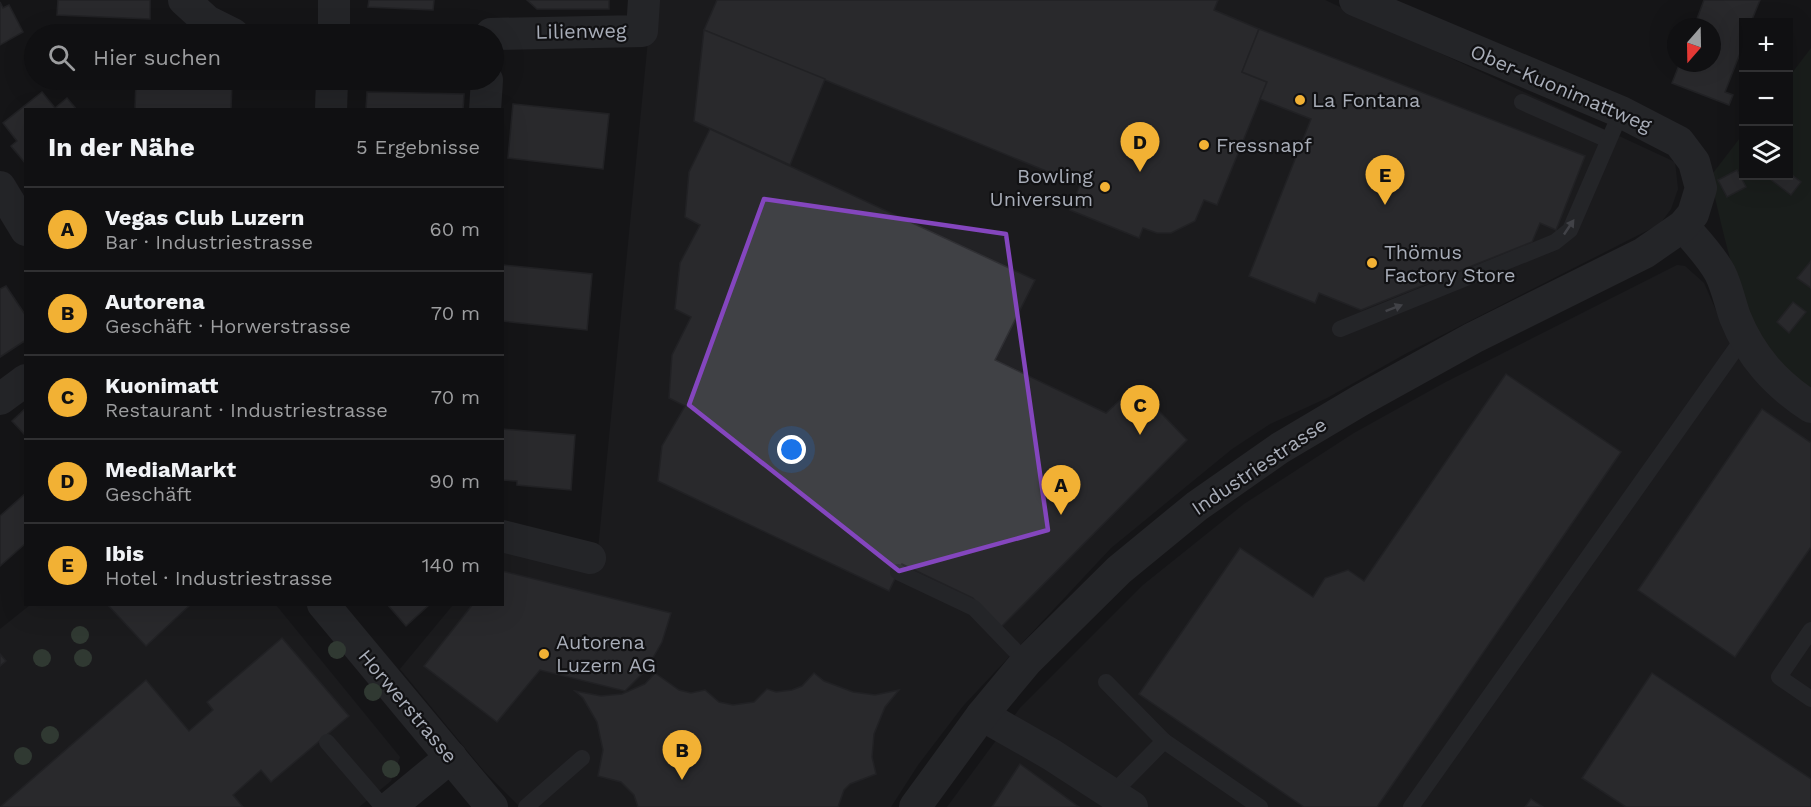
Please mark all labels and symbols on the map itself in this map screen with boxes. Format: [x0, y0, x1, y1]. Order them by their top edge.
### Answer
street label: Lilienweg [535, 18, 627, 44]
north arrow [1667, 18, 1721, 72]
street label: Ober-Kuonimattweg [1467, 39, 1656, 137]
place label: La Fontana [1312, 88, 1420, 112]
marker: La Fontana [1293, 93, 1307, 107]
pin: D [1120, 122, 1160, 172]
place label: Fressnapf [1216, 133, 1312, 157]
marker: Fressnapf [1197, 138, 1211, 152]
pin: E [1366, 156, 1404, 205]
place label: Bowling Universum [990, 164, 1093, 211]
marker: Bowling Universum [1098, 180, 1112, 194]
one-way arrow [1563, 219, 1575, 235]
place label: Thömus Factory Store [1384, 240, 1515, 287]
marker: Thömus Factory Store [1365, 256, 1379, 270]
one-way arrow [1385, 303, 1403, 312]
pin: C [1120, 386, 1160, 435]
street label: Industriestrasse [1187, 412, 1331, 520]
your location [777, 435, 806, 464]
pin: A [1042, 466, 1080, 515]
place label: Autorena Luzern AG [556, 630, 656, 677]
street label: Horwerstrasse [353, 644, 463, 768]
marker: Autorena Luzern AG [537, 647, 551, 661]
pin: B [662, 730, 702, 780]

